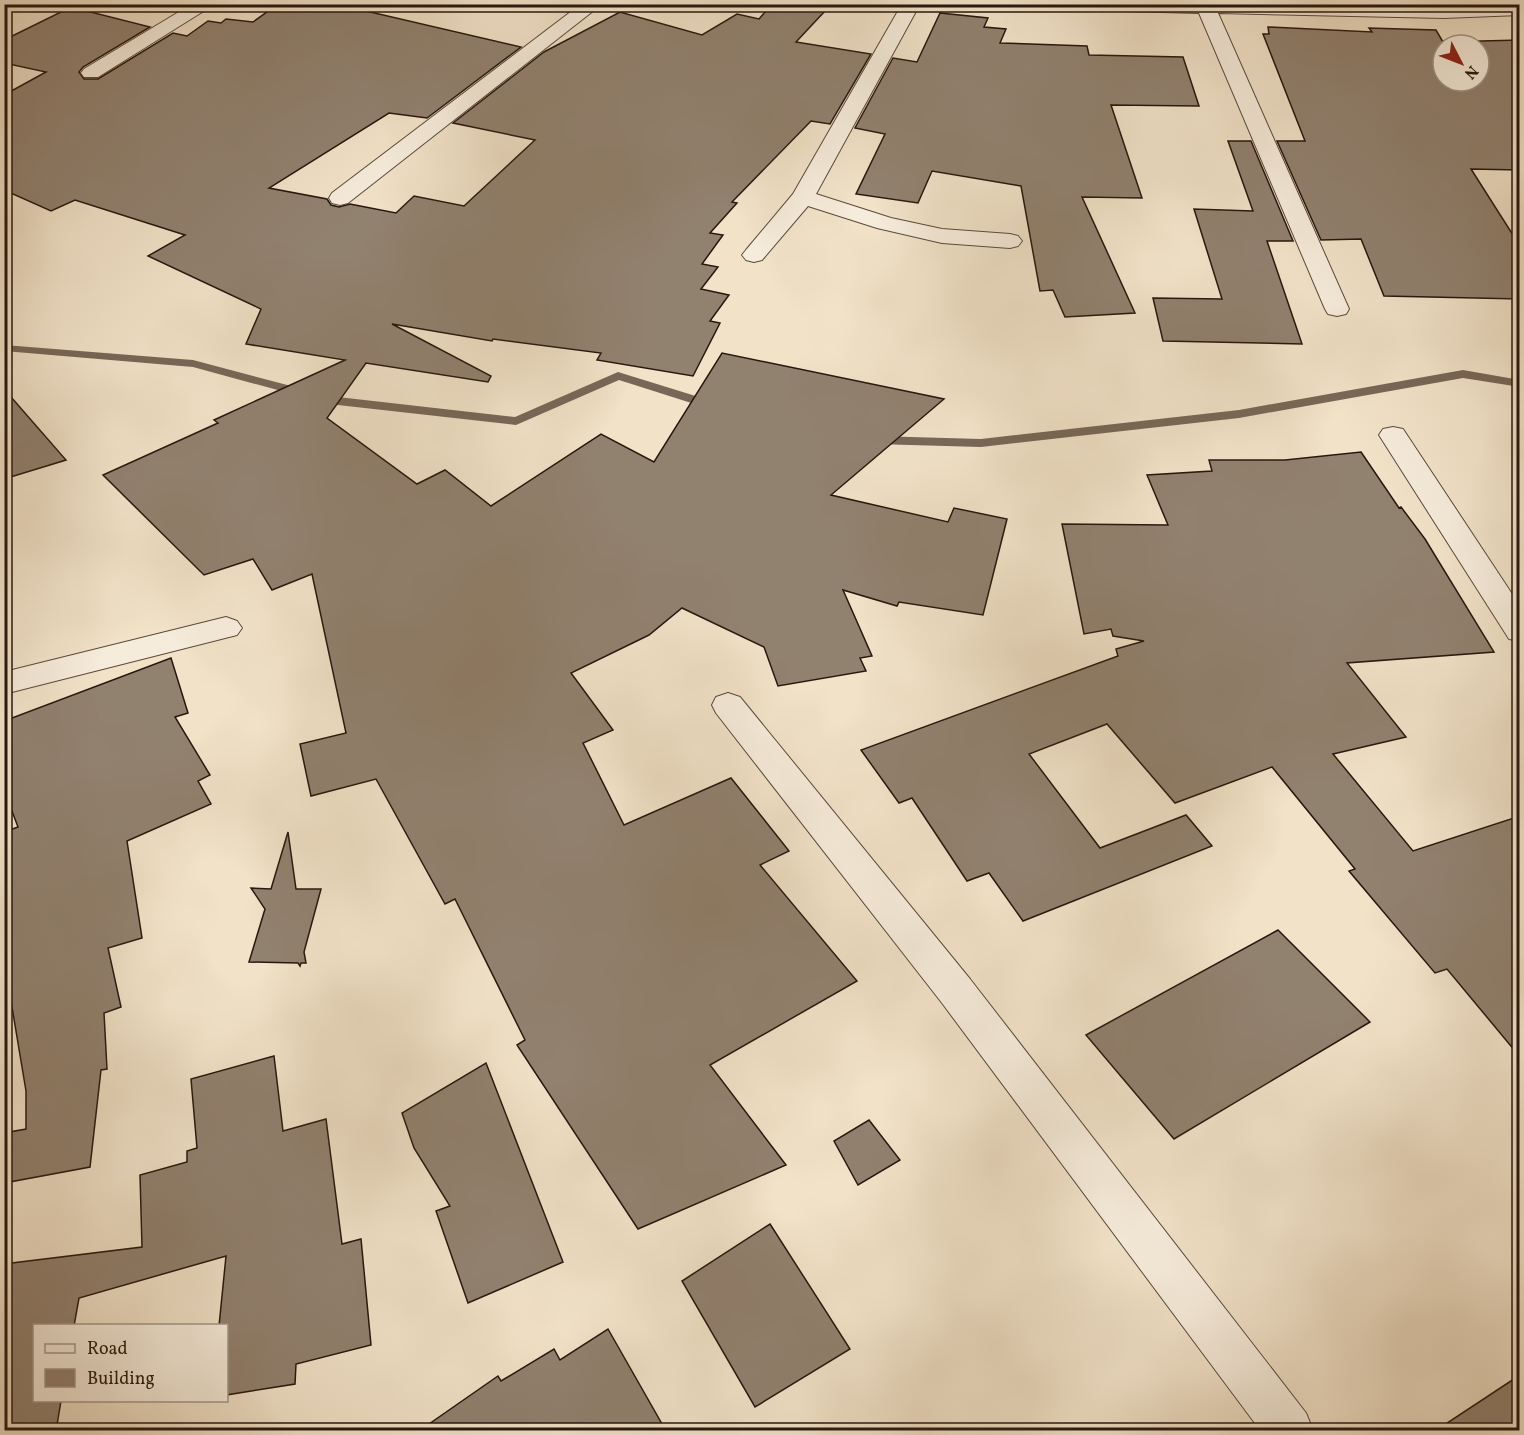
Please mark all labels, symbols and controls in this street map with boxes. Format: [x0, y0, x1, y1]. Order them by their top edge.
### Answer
north arrow [1431, 33, 1491, 93]
text: N [1458, 60, 1483, 84]
legend [33, 1324, 228, 1402]
text: Road [87, 1337, 128, 1362]
text: Building [87, 1367, 155, 1392]

